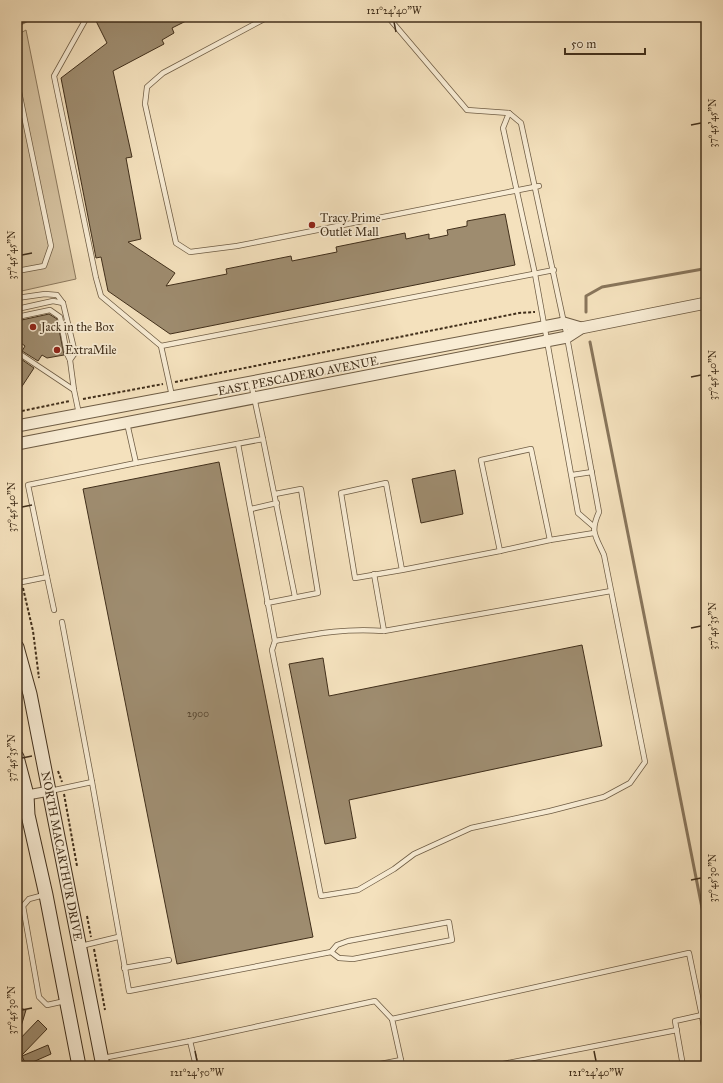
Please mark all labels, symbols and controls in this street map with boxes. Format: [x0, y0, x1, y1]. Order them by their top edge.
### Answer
text: 121°24'40"W [367, 5, 422, 17]
scale bar [565, 30, 645, 56]
text: 50 m [571, 37, 596, 51]
text: 37°45'45"N [707, 98, 719, 148]
place label: Tracy Prime Outlet Mall [320, 211, 380, 239]
marker: Tracy Prime Outlet Mall [307, 220, 317, 230]
text: 37°45'45"N [6, 230, 18, 280]
place label: Jack in the Box [39, 320, 115, 335]
marker: Jack in the Box [28, 322, 38, 332]
place label: ExtraMile [65, 343, 117, 357]
marker: ExtraMile [52, 345, 62, 355]
text: 37°45'40"N [707, 349, 719, 400]
street label: EAST PESCADERO AVENUE [217, 353, 380, 398]
text: 37°45'40"N [6, 481, 18, 532]
text: 37°45'35"N [707, 602, 719, 650]
house number: 2900 [187, 708, 209, 720]
text: 37°45'35"N [6, 734, 18, 782]
street label: NORTH MACARTHUR DRIVE [38, 770, 85, 942]
text: 37°45'30"N [707, 853, 719, 902]
text: 37°45'30"N [6, 985, 18, 1034]
text: 121°24'50"W [170, 1067, 225, 1079]
text: 121°24'40"W [569, 1067, 624, 1079]

